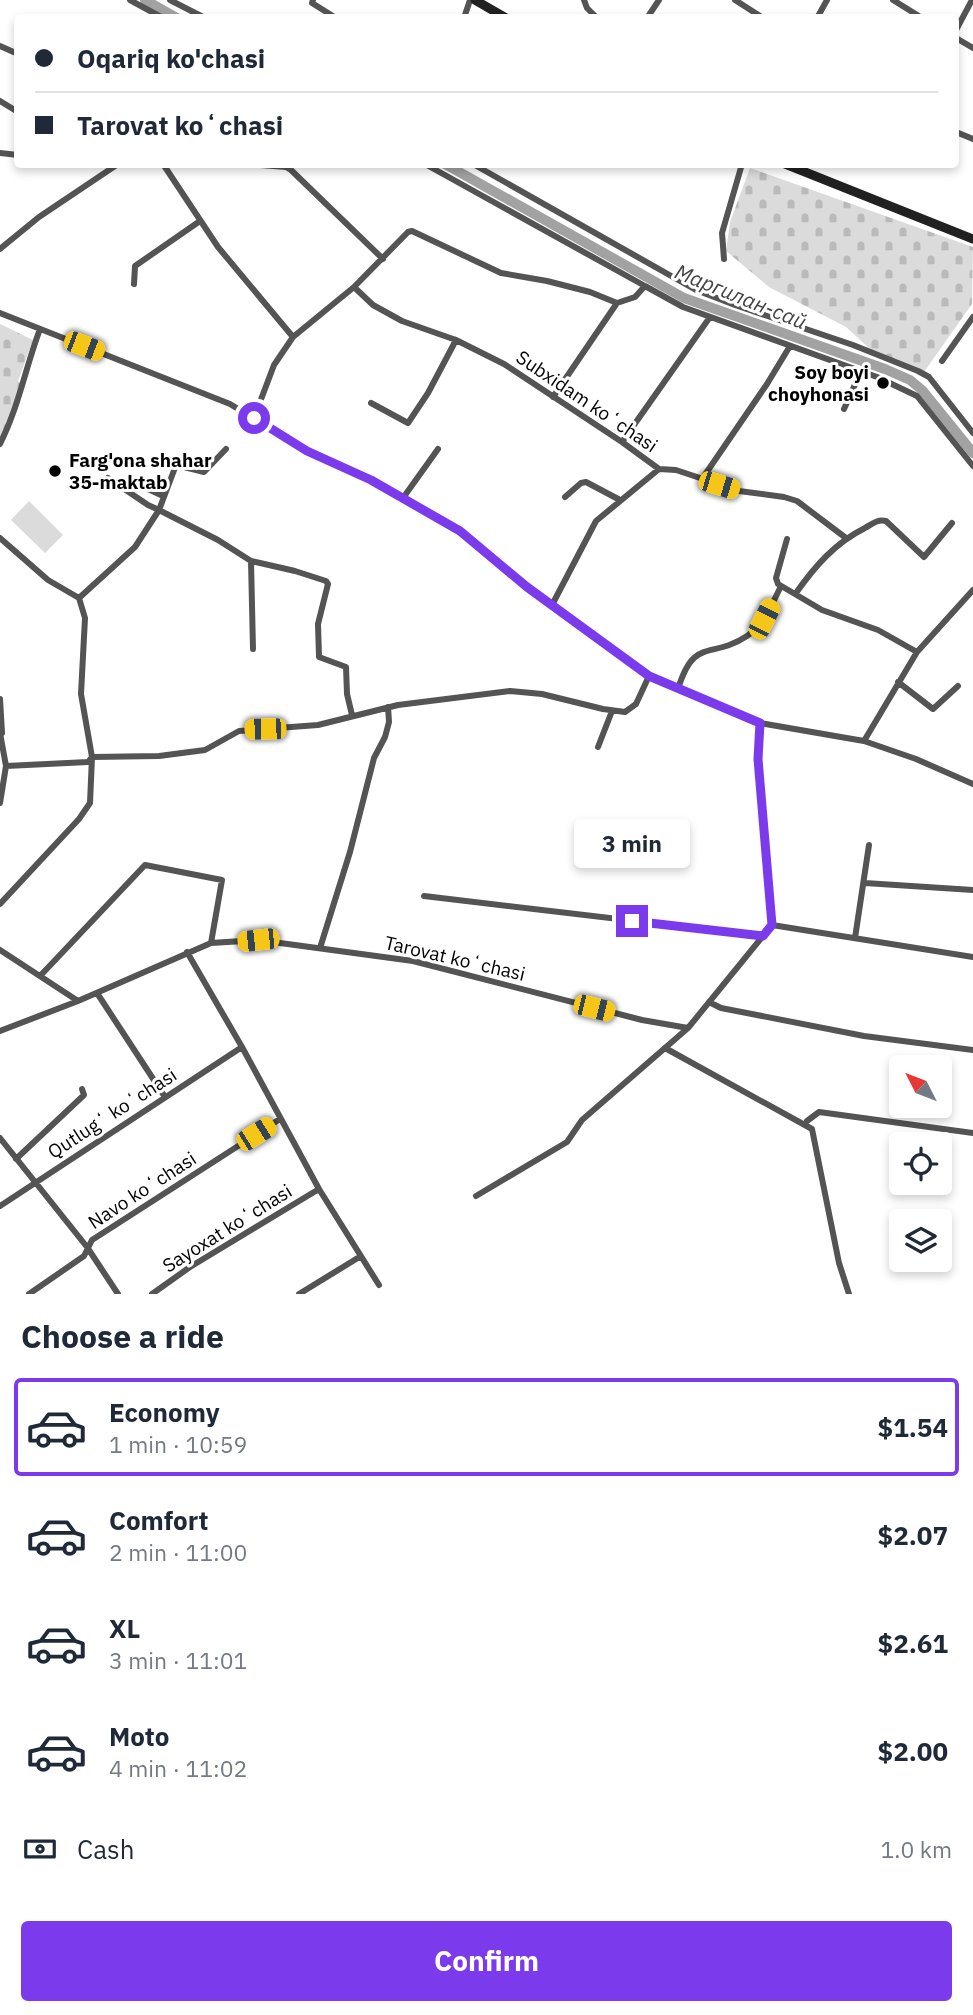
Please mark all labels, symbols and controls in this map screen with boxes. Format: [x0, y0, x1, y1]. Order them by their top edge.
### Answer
text: Oqariq ko'chasi [77, 41, 265, 75]
text: Tarovat koʻchasi [77, 108, 283, 142]
water label: Маргилан-сай [671, 257, 811, 335]
car [61, 329, 108, 363]
street label: Subxidam koʻchasi [512, 345, 662, 457]
place label: Soy boyi choyhonasi [768, 360, 869, 406]
marker: Soy boyi choyhonasi [875, 375, 891, 391]
route start [238, 402, 270, 434]
place label: Farg'ona shahar 35-maktab [69, 448, 212, 494]
marker: Farg'ona shahar 35-maktab [47, 463, 63, 479]
car [696, 469, 743, 501]
car [746, 596, 783, 642]
car [244, 718, 287, 740]
callout: 3 min [574, 820, 690, 869]
text: 3 min [602, 828, 662, 858]
route end [616, 905, 648, 937]
car [237, 927, 280, 953]
street label: Tarovat koʻchasi [382, 930, 528, 986]
car [572, 993, 617, 1023]
north arrow [889, 1055, 952, 1118]
map controls [889, 1055, 952, 1272]
street label: Qutlugʻ koʻchasi [43, 1062, 181, 1164]
car [233, 1114, 280, 1154]
button: locate [889, 1132, 952, 1195]
street label: Navo koʻchasi [83, 1146, 201, 1234]
street label: Sayoxat koʻchasi [158, 1179, 296, 1277]
button: layers [889, 1209, 952, 1272]
text: Choose a ride [21, 1315, 224, 1357]
text: Economy [109, 1395, 220, 1429]
icon: car [25, 1396, 88, 1459]
text: $1.54 [878, 1410, 948, 1444]
text: 1 min · 10:59 [109, 1429, 247, 1459]
text: Comfort [109, 1503, 208, 1537]
icon: car [25, 1504, 88, 1567]
text: $2.07 [878, 1518, 948, 1552]
text: 2 min · 11:00 [109, 1537, 247, 1567]
text: XL [109, 1611, 140, 1645]
icon: car [25, 1612, 88, 1675]
text: $2.61 [878, 1626, 948, 1660]
text: 3 min · 11:01 [109, 1645, 247, 1675]
text: Moto [109, 1719, 169, 1753]
icon: car [25, 1720, 88, 1783]
text: $2.00 [878, 1734, 948, 1768]
text: 4 min · 11:02 [109, 1753, 247, 1783]
icon: cash [21, 1830, 59, 1868]
text: Cash [77, 1832, 134, 1866]
text: 1.0 km [881, 1834, 952, 1864]
button: Confirm [21, 1921, 952, 2001]

